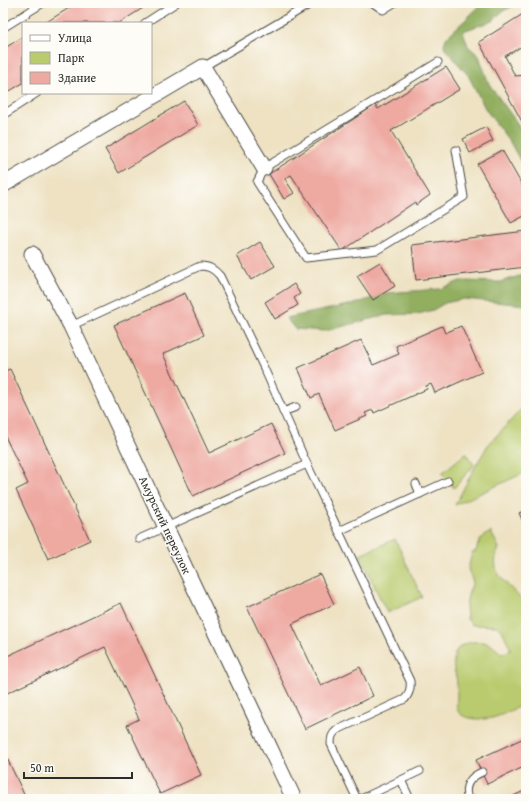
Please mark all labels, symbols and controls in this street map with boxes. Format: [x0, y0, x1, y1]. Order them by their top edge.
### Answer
legend [22, 22, 152, 94]
text: Улица [58, 29, 92, 46]
text: Парк [58, 49, 85, 66]
text: Здание [58, 69, 97, 86]
street label: Амурский переулок [135, 473, 196, 577]
scale bar [24, 754, 132, 780]
text: 50 m [30, 759, 54, 776]

